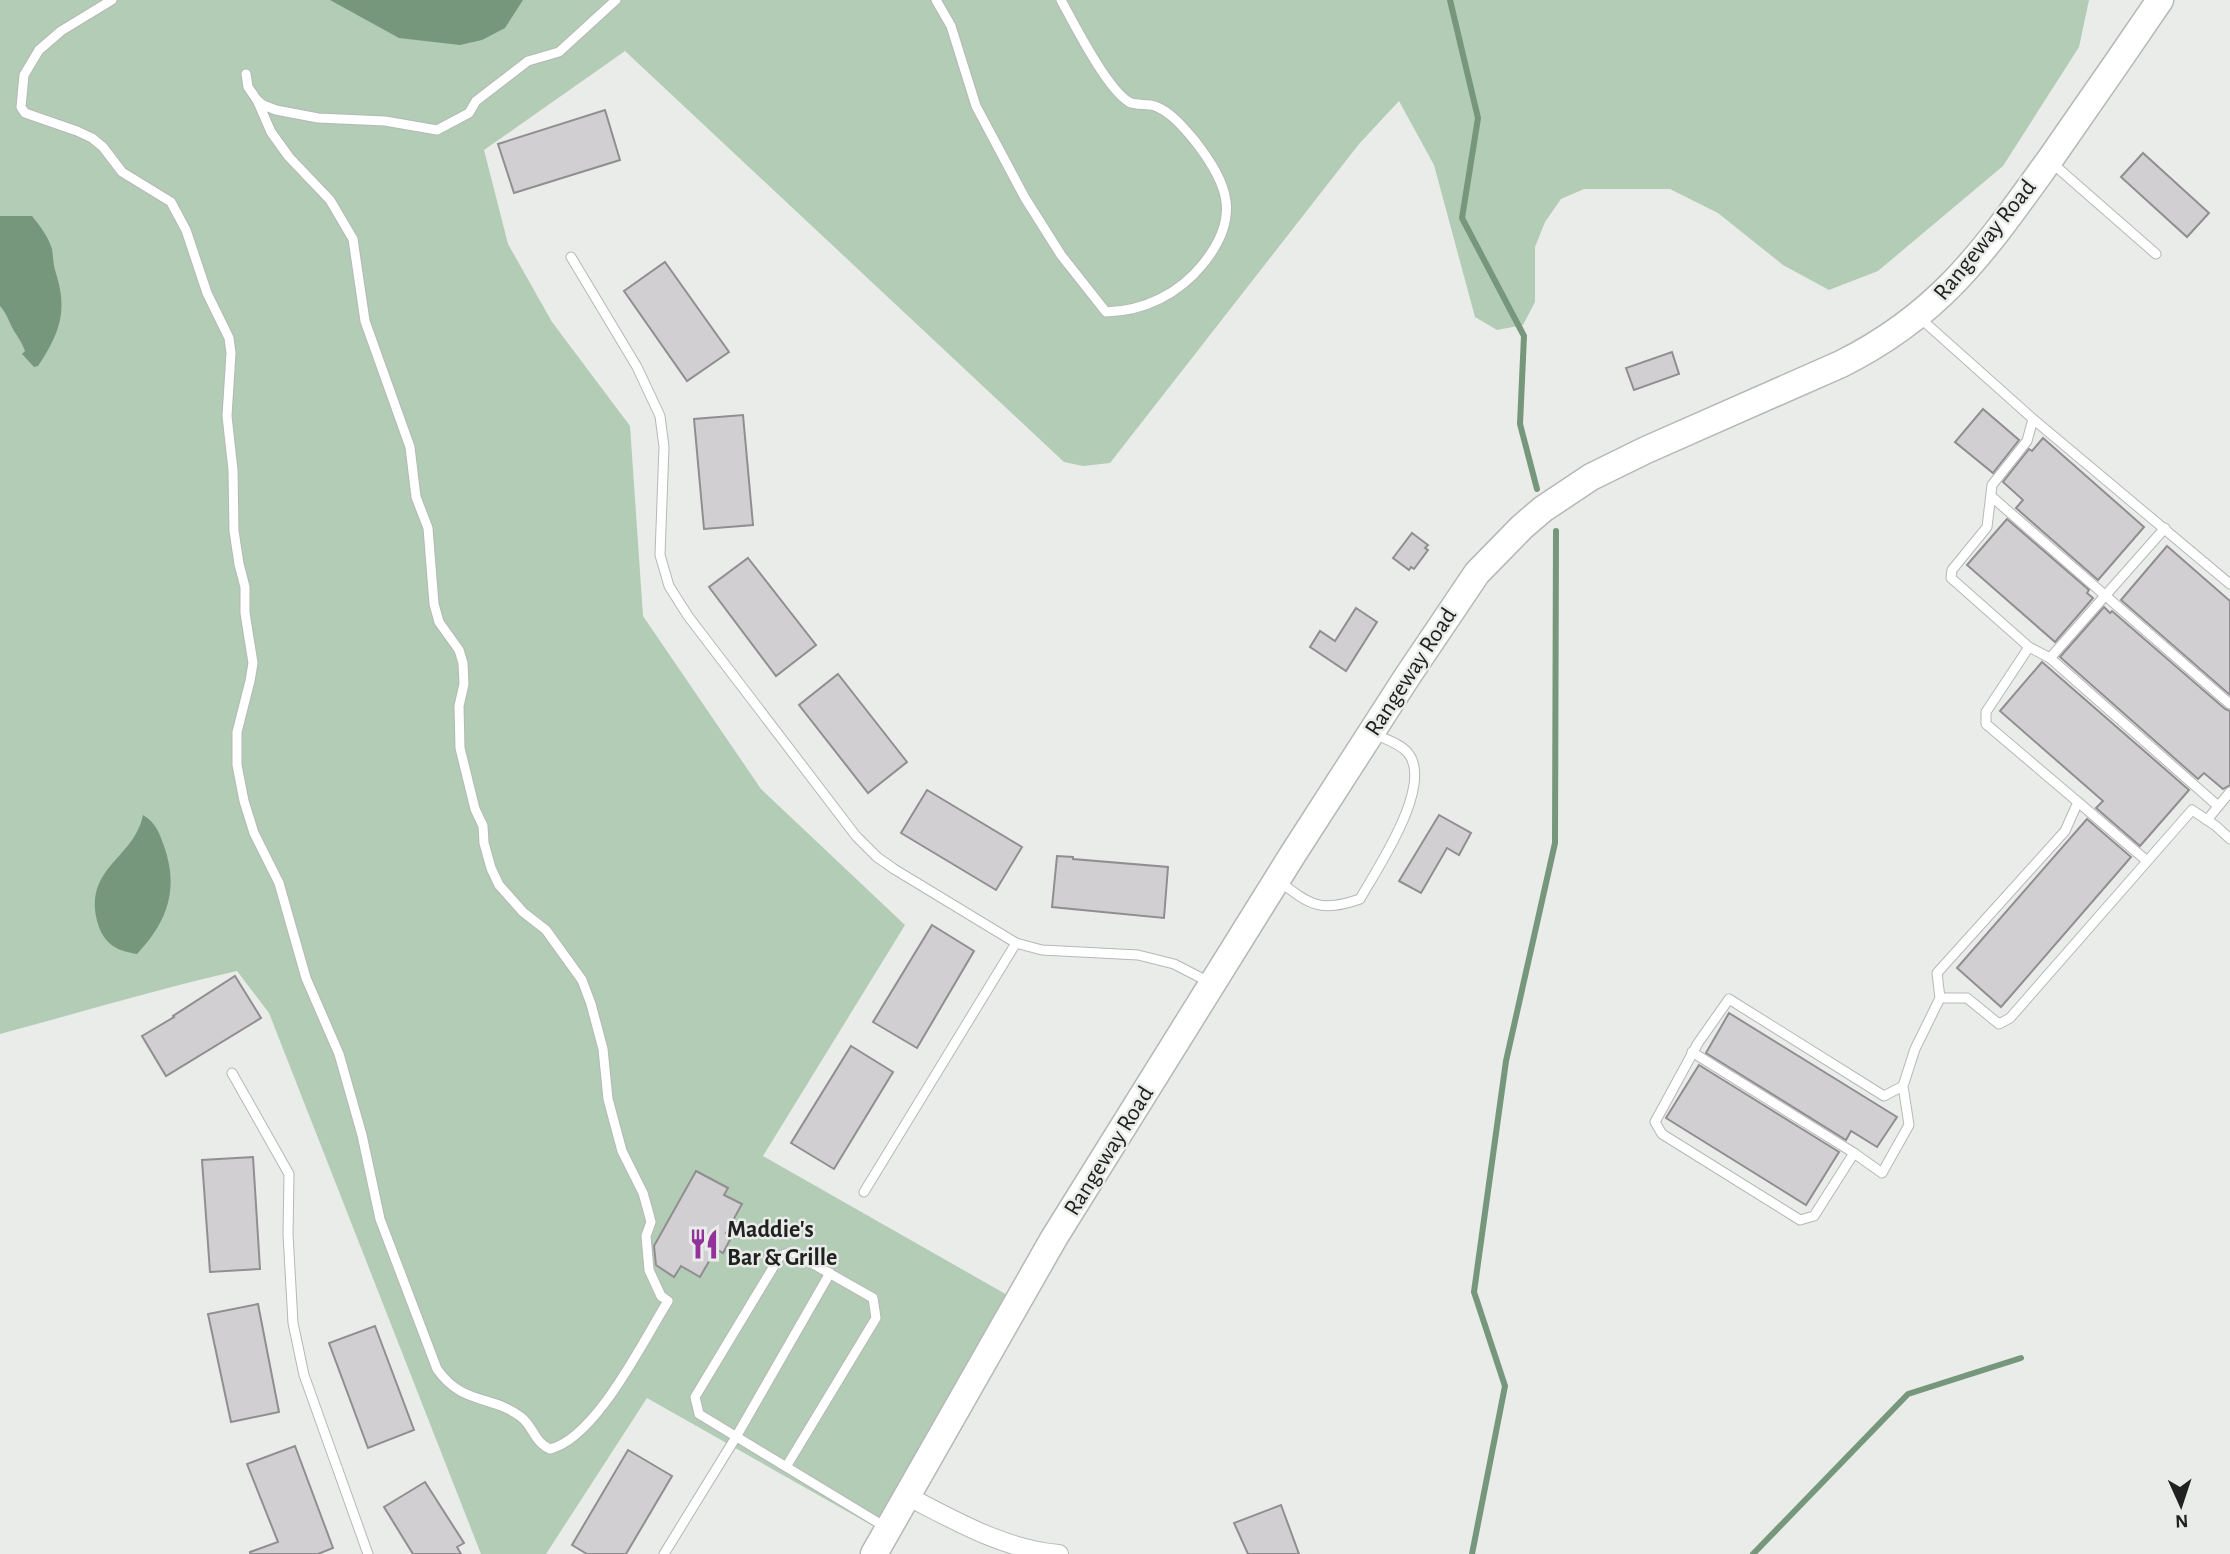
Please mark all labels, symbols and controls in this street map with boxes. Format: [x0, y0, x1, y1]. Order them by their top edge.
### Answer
street label: Rangeway Road [1929, 175, 2041, 305]
street label: Rangeway Road [1361, 604, 1461, 740]
street label: Rangeway Road [1060, 1082, 1158, 1220]
place label: Maddie's Bar & Grille [727, 1218, 837, 1270]
restaurant icon: Maddie's Bar & Grille [687, 1227, 721, 1261]
north arrow [2146, 1470, 2216, 1540]
text: N [2175, 1511, 2189, 1530]

